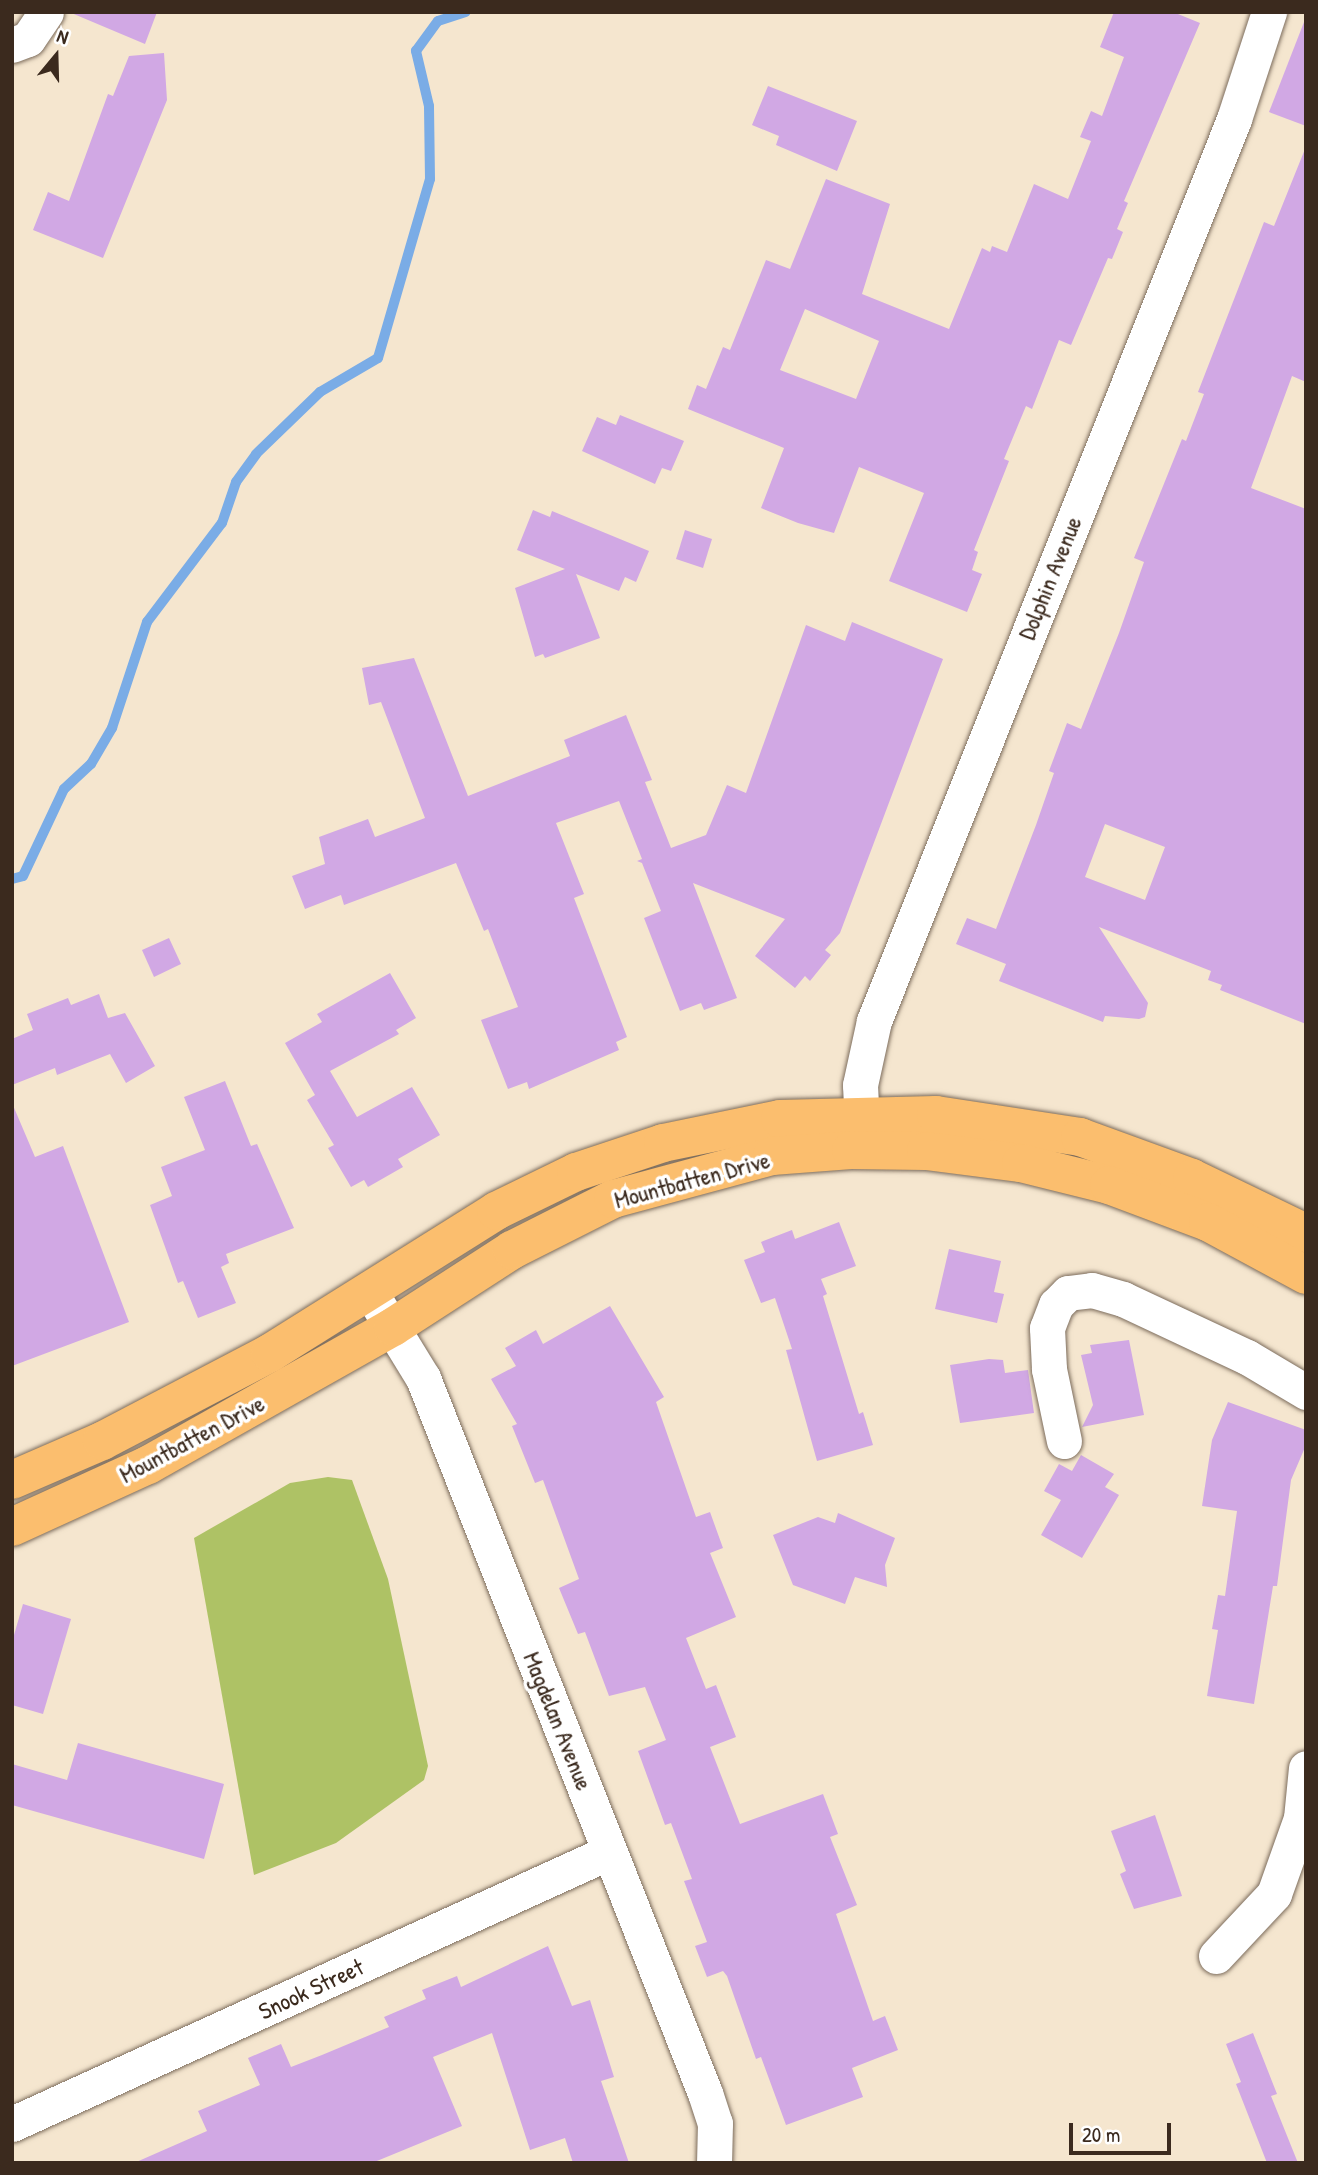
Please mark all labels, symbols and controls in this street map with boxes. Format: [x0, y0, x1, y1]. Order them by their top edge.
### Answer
north arrow [21, 21, 91, 91]
text: N [54, 22, 72, 50]
street label: Dolphin Avenue [1012, 512, 1088, 644]
street label: Mountbatten Drive [611, 1145, 773, 1215]
street label: Mountbatten Drive [115, 1389, 269, 1489]
street label: Magdelan Avenue [517, 1648, 599, 1794]
street label: Snook Street [254, 1952, 368, 2026]
scale bar [1073, 2108, 1174, 2152]
text: 20 m [1082, 2120, 1120, 2149]

